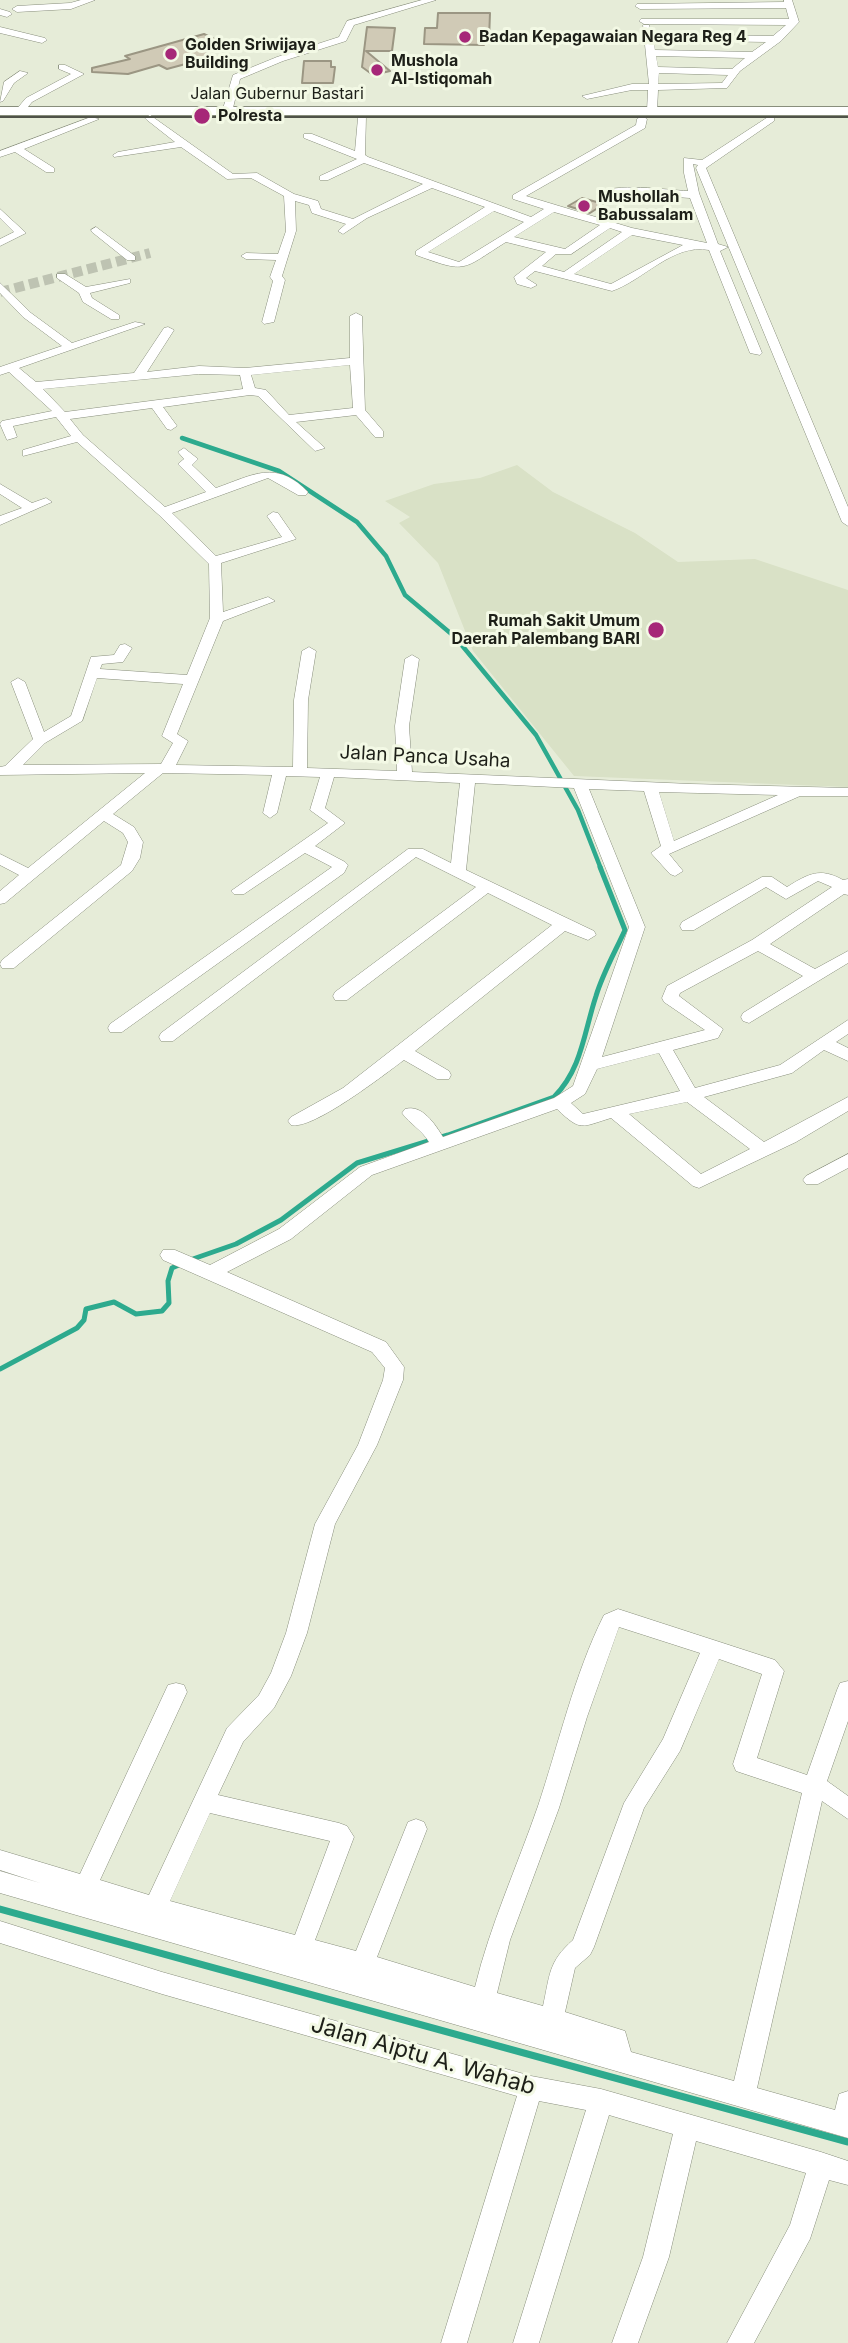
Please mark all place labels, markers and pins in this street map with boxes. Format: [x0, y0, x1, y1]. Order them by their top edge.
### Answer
place label: Badan Kepagawaian Negara Reg 4 [479, 27, 747, 47]
marker: Badan Kepagawaian Negara Reg 4 [457, 29, 473, 45]
place label: Golden Sriwijaya Building [185, 35, 316, 73]
marker: Golden Sriwijaya Building [163, 46, 179, 62]
place label: Mushola Al-Istiqomah [391, 51, 492, 89]
marker: Mushola Al-Istiqomah [369, 62, 385, 78]
marker: Polresta [192, 106, 212, 126]
place label: Polresta [218, 106, 282, 126]
place label: Mushollah Babussalam [598, 187, 693, 225]
marker: Mushollah Babussalam [576, 198, 592, 214]
place label: Rumah Sakit Umum Daerah Palembang BARI [451, 611, 640, 649]
marker: Rumah Sakit Umum Daerah Palembang BARI [646, 620, 666, 640]

